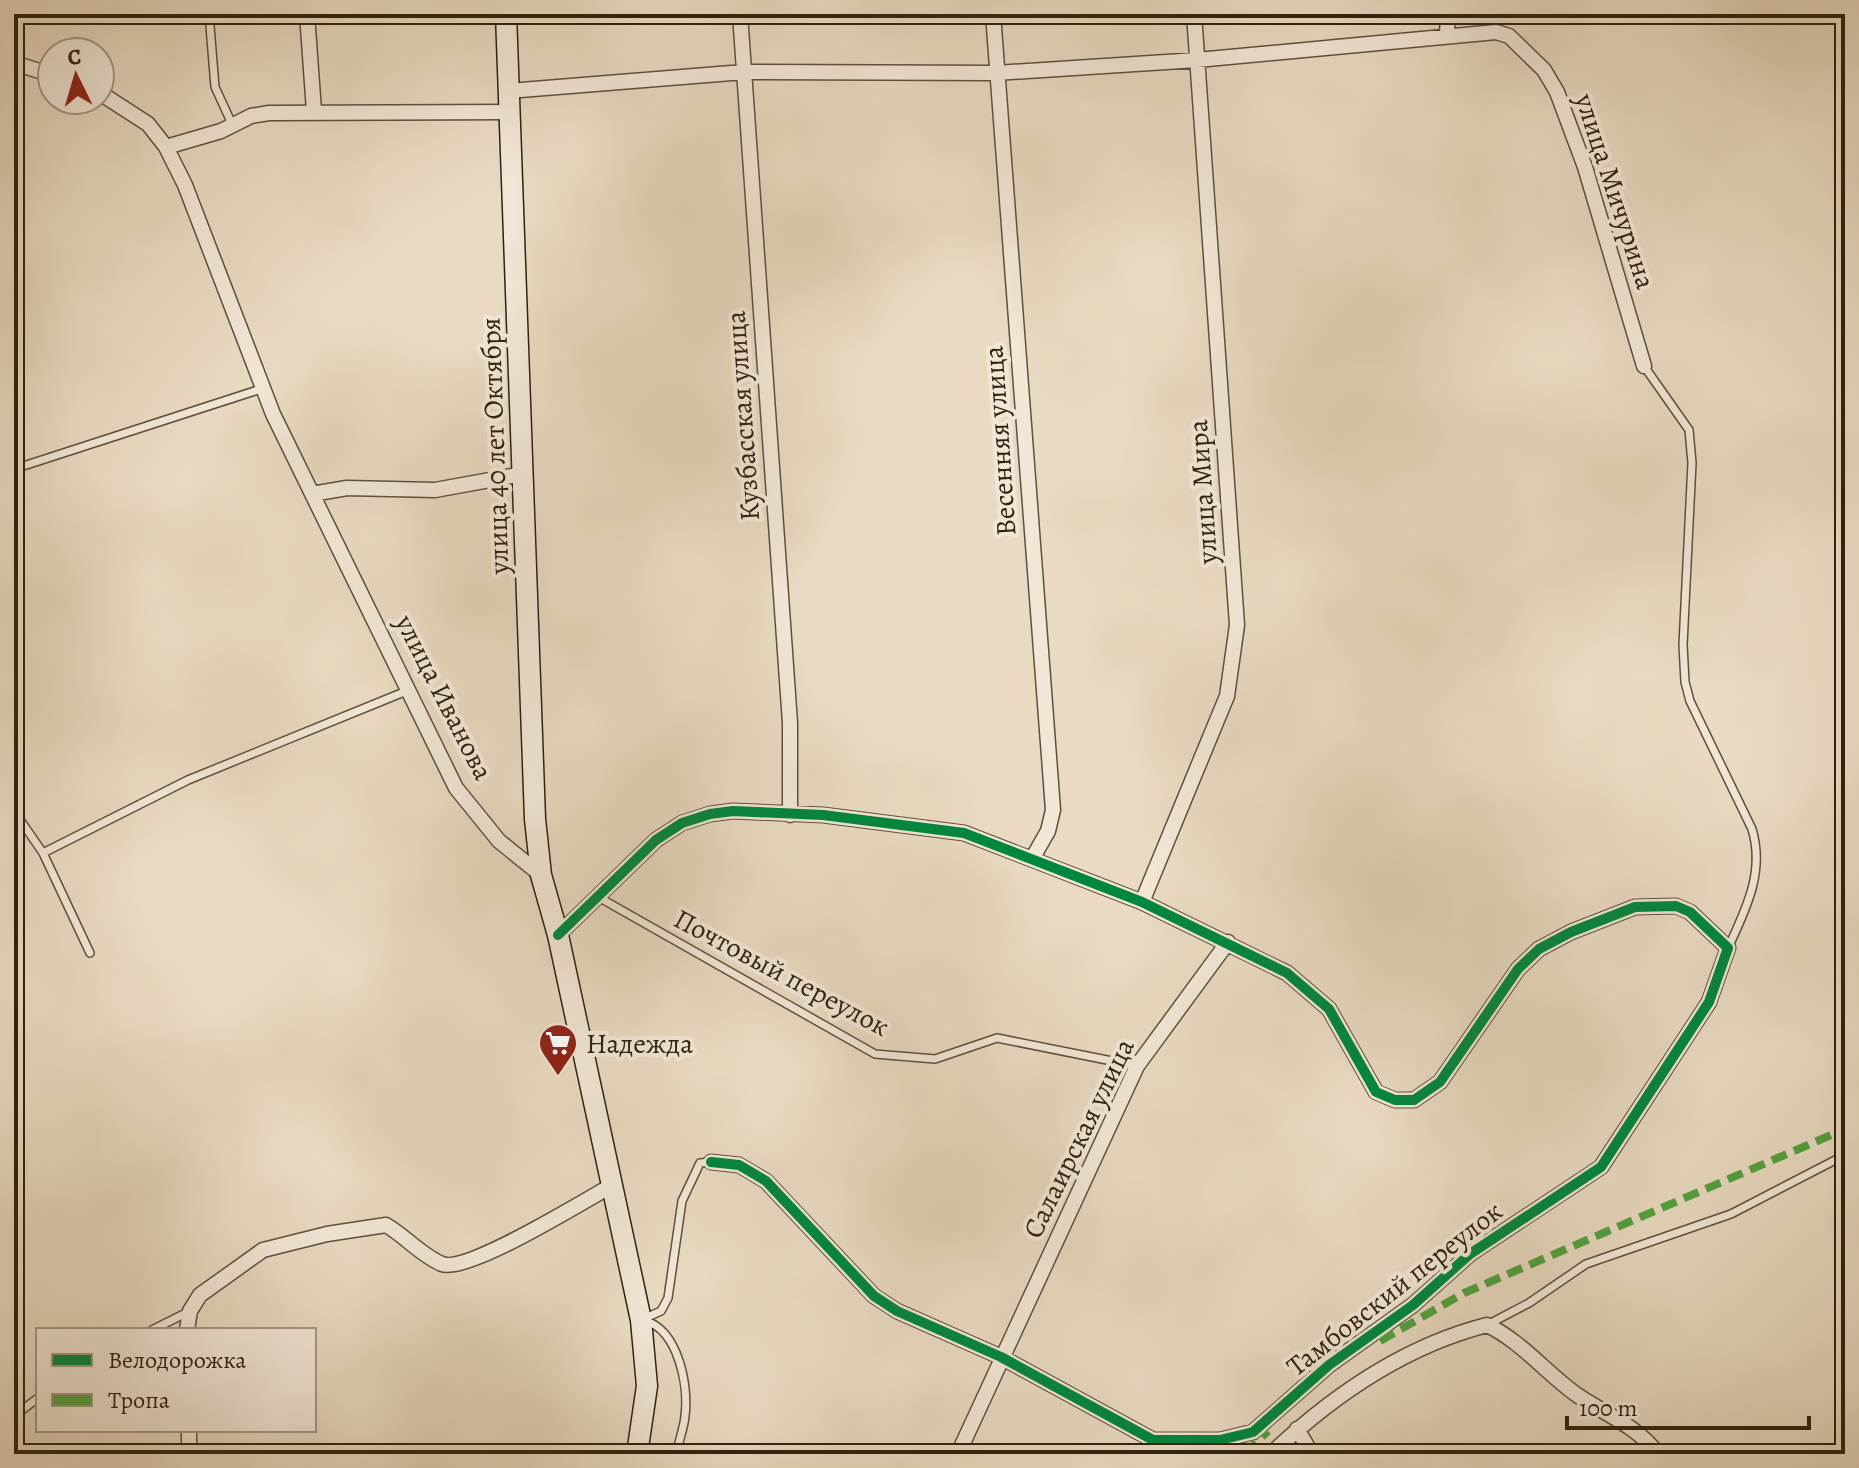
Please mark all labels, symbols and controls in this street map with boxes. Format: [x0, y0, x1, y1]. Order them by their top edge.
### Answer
north arrow [36, 36, 116, 116]
text: С [66, 42, 82, 73]
street label: улица Мичурина [1565, 88, 1665, 294]
street label: Кузбасская улица [717, 309, 769, 522]
street label: улица 40 лет Октября [472, 317, 519, 576]
street label: Весенняя улица [974, 345, 1026, 537]
street label: улица Мира [1179, 418, 1227, 566]
street label: улица Иванова [386, 607, 502, 787]
street label: Почтовый переулок [667, 900, 896, 1046]
supermarket icon: Надежда [537, 1022, 579, 1077]
place label: Надежда [586, 1025, 693, 1063]
street label: Салаирская улица [1014, 1032, 1144, 1245]
street label: Тамбовский переулок [1279, 1192, 1510, 1385]
legend [36, 1328, 316, 1432]
text: Велодорожка [108, 1344, 246, 1376]
scale bar [1567, 1380, 1809, 1430]
text: Тропа [108, 1384, 170, 1416]
text: 100 m [1579, 1392, 1638, 1424]

